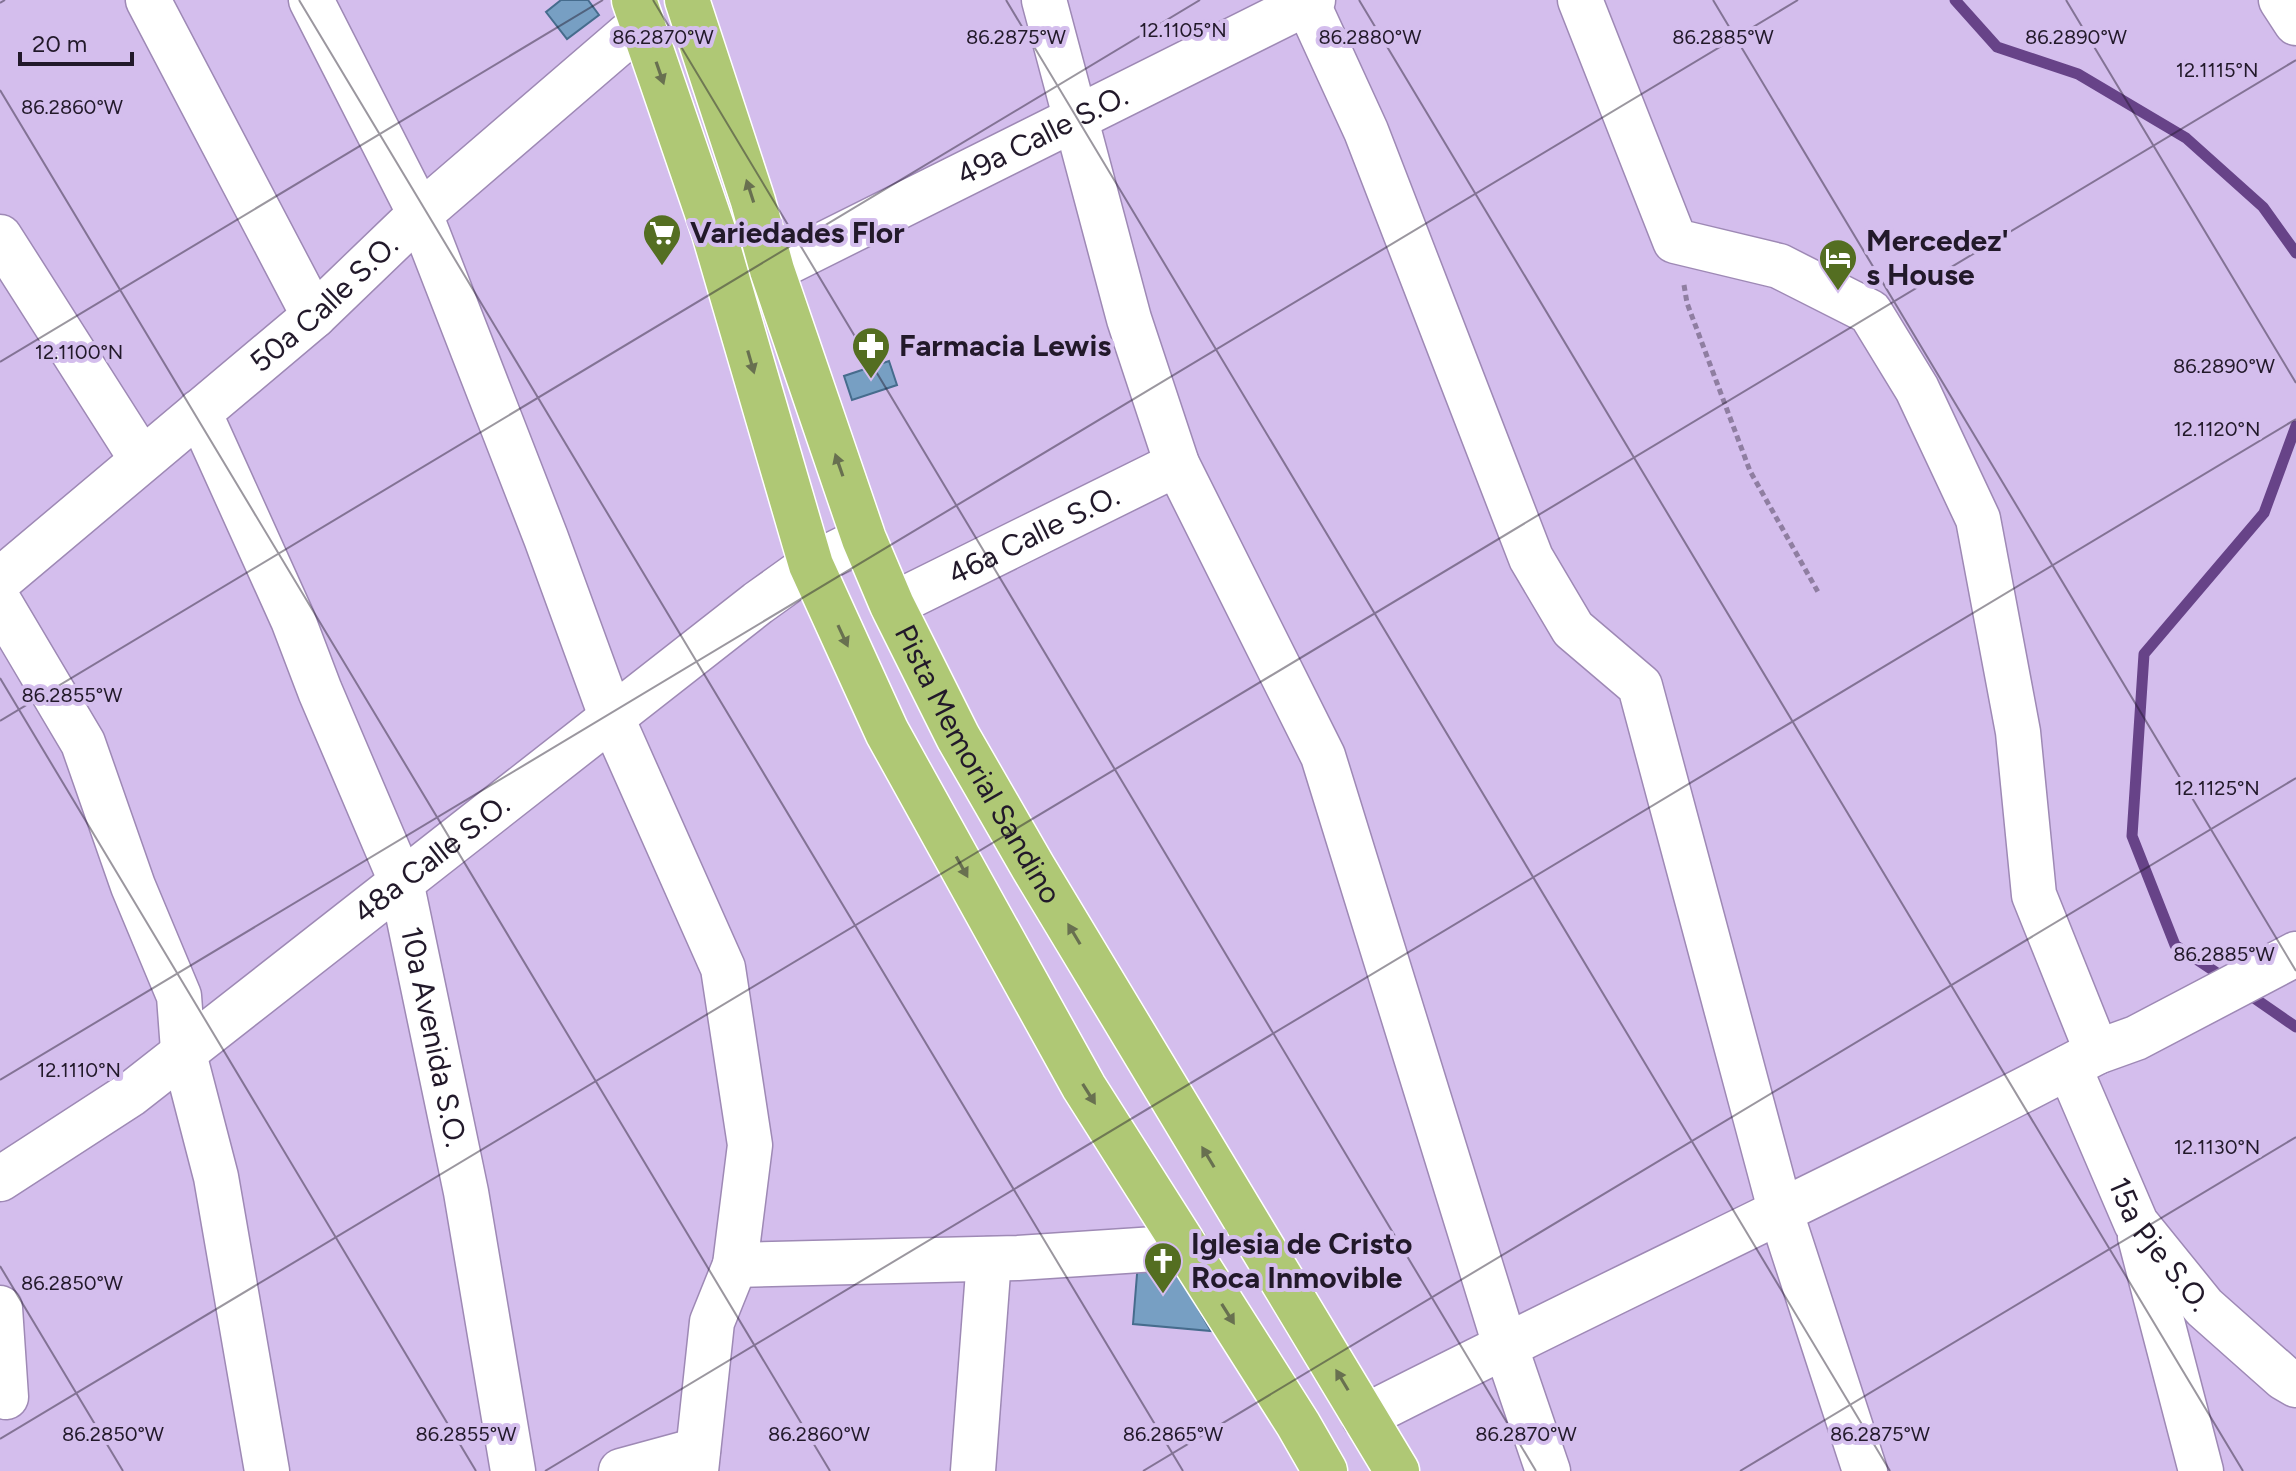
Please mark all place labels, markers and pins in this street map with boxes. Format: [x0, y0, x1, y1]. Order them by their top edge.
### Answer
supermarket icon: Variedades Flor [641, 212, 683, 267]
place label: Variedades Flor [690, 214, 905, 251]
place label: Mercedez' s House [1866, 222, 2009, 293]
hotel icon: Mercedez' s House [1817, 237, 1859, 292]
pharmacy icon: Farmacia Lewis [850, 325, 892, 380]
place label: Farmacia Lewis [899, 327, 1111, 364]
place label: Iglesia de Cristo Roca Inmovible [1191, 1225, 1412, 1296]
church icon: Iglesia de Cristo Roca Inmovible [1142, 1240, 1184, 1295]

